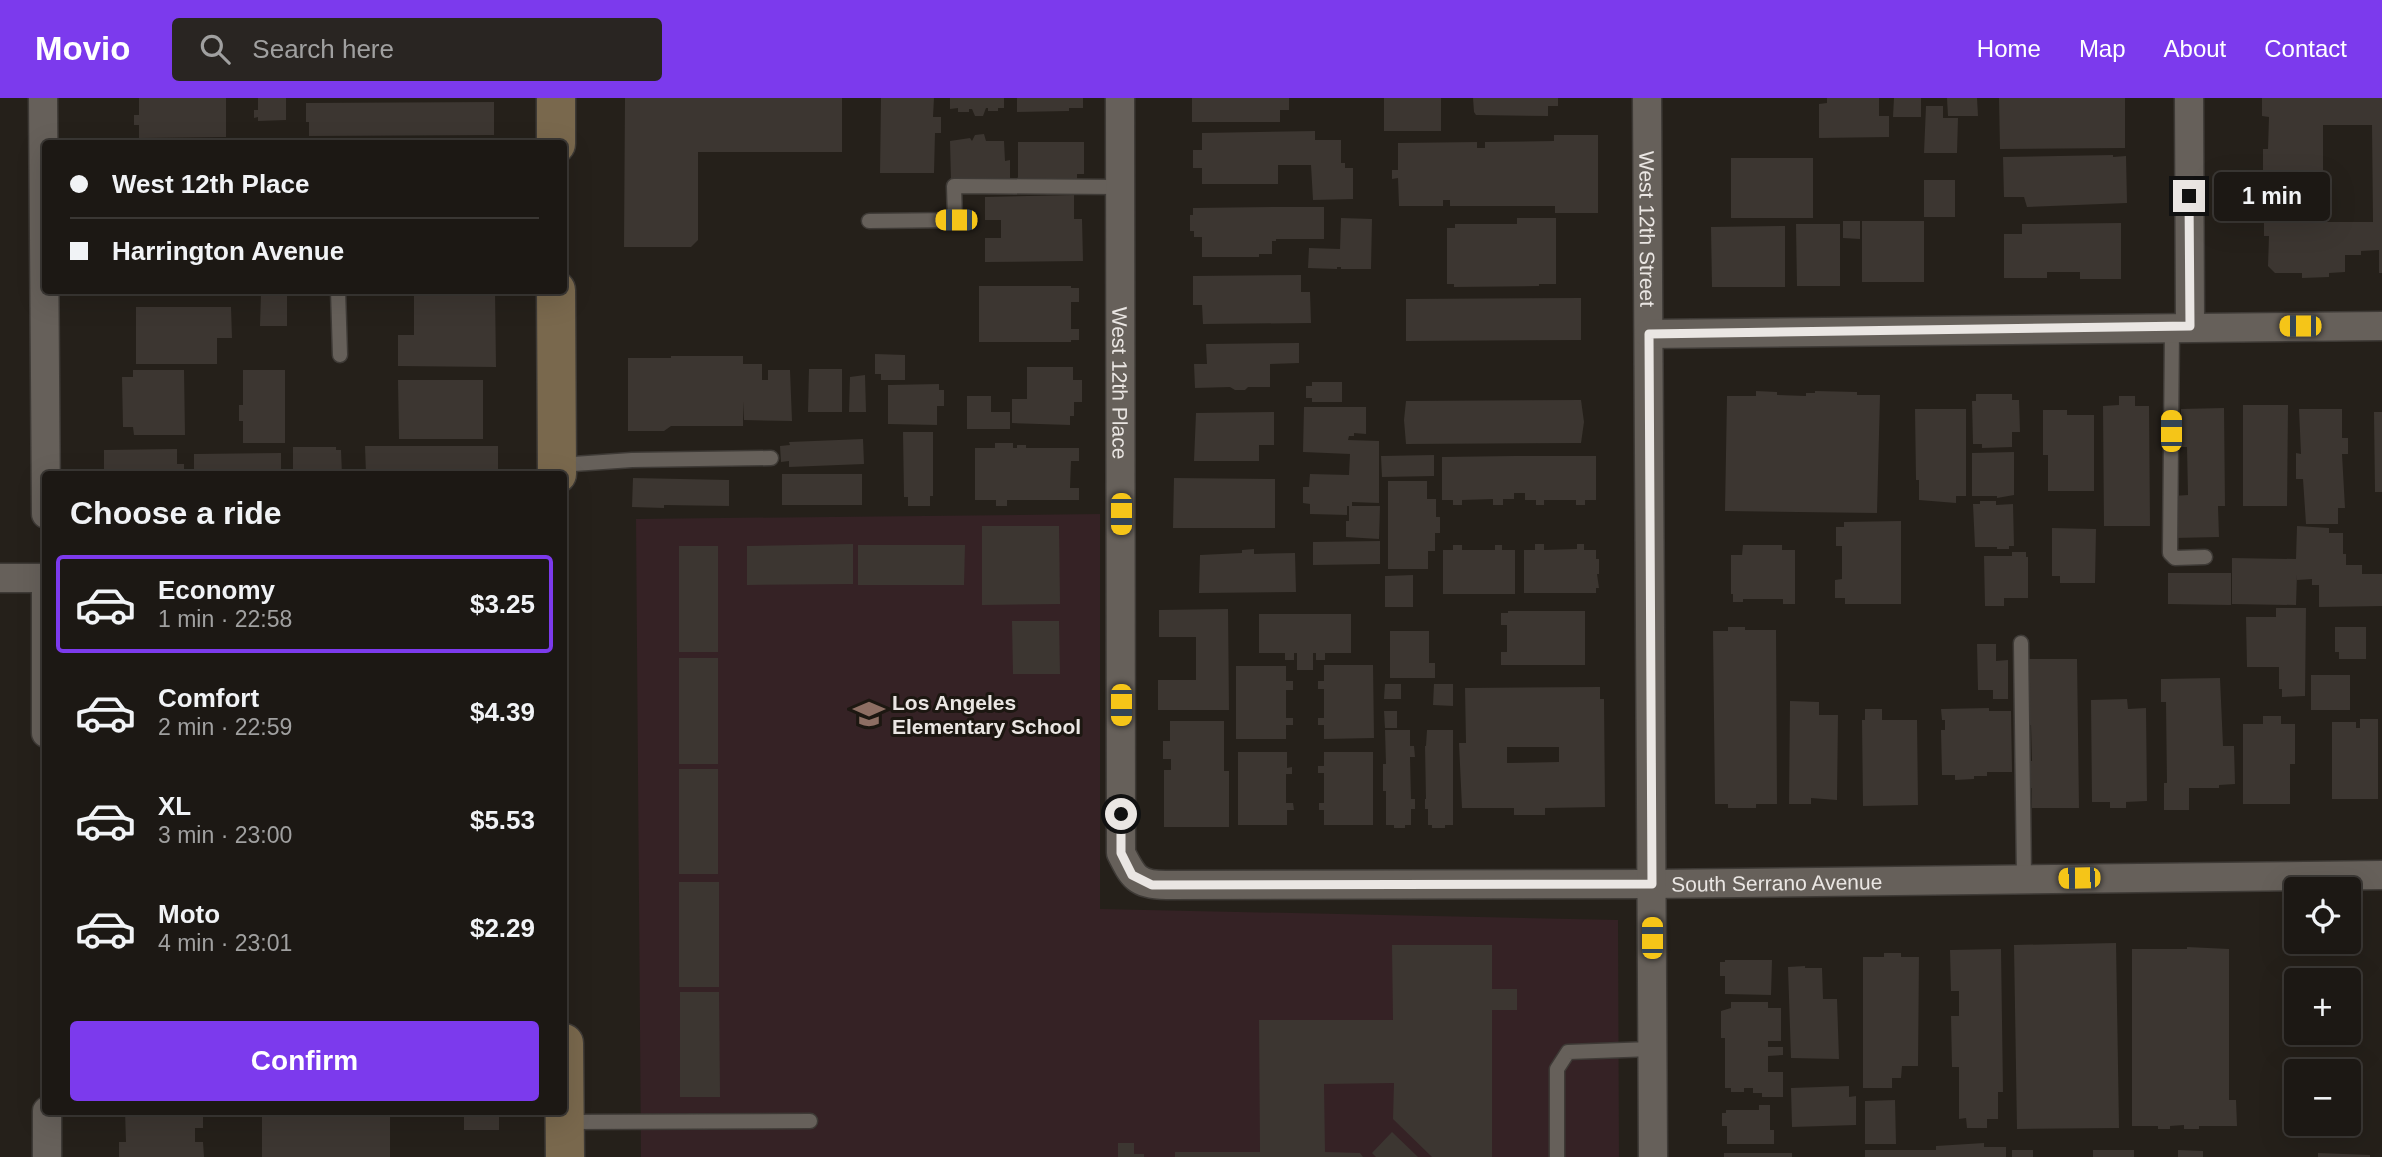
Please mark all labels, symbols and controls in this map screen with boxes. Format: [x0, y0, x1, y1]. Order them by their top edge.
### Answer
search box [172, 18, 662, 81]
text: Movio [35, 30, 130, 67]
icon: search [196, 30, 234, 68]
text: Search here [252, 34, 394, 64]
text: Home [1977, 35, 2041, 62]
text: Map [2079, 35, 2126, 62]
text: About [2164, 35, 2226, 62]
text: Contact [2264, 35, 2347, 62]
street label: West 12th Street [1636, 151, 1660, 307]
text: West 12th Place [112, 169, 310, 199]
callout: 1 min [2214, 172, 2329, 220]
route end [2173, 180, 2205, 212]
text: 1 min [2242, 183, 2302, 209]
car [936, 210, 978, 231]
text: Harrington Avenue [112, 236, 344, 266]
street label: West 12th Place [1109, 307, 1132, 459]
car [2280, 316, 2322, 337]
car [2161, 410, 2182, 452]
car [1111, 493, 1132, 535]
text: Choose a ride [70, 495, 282, 531]
icon: car [74, 573, 137, 636]
text: Economy [158, 575, 275, 605]
text: $3.25 [470, 589, 535, 619]
text: 1 min · 22:58 [158, 606, 292, 632]
icon: car [74, 681, 137, 744]
text: Comfort [158, 683, 259, 713]
car [1111, 684, 1132, 726]
place label: Los Angeles Elementary School [892, 691, 1081, 738]
text: $4.39 [470, 697, 535, 727]
school or university icon: Los Angeles Elementary School [852, 697, 886, 731]
text: 2 min · 22:59 [158, 714, 292, 740]
icon: car [74, 789, 137, 852]
text: XL [158, 791, 191, 821]
route start [1105, 798, 1137, 830]
text: $5.53 [470, 805, 535, 835]
text: 3 min · 23:00 [158, 822, 292, 848]
car [2058, 867, 2101, 889]
street label: South Serrano Avenue [1671, 870, 1882, 895]
map controls [2284, 877, 2361, 1136]
button: locate [2284, 877, 2361, 954]
icon: car [74, 897, 137, 960]
text: Moto [158, 899, 220, 929]
text: $2.29 [470, 913, 535, 943]
car [1642, 917, 1663, 959]
text: 4 min · 23:01 [158, 930, 292, 956]
button: + [2284, 968, 2361, 1045]
button: Confirm [70, 1021, 539, 1101]
button: − [2284, 1059, 2361, 1136]

